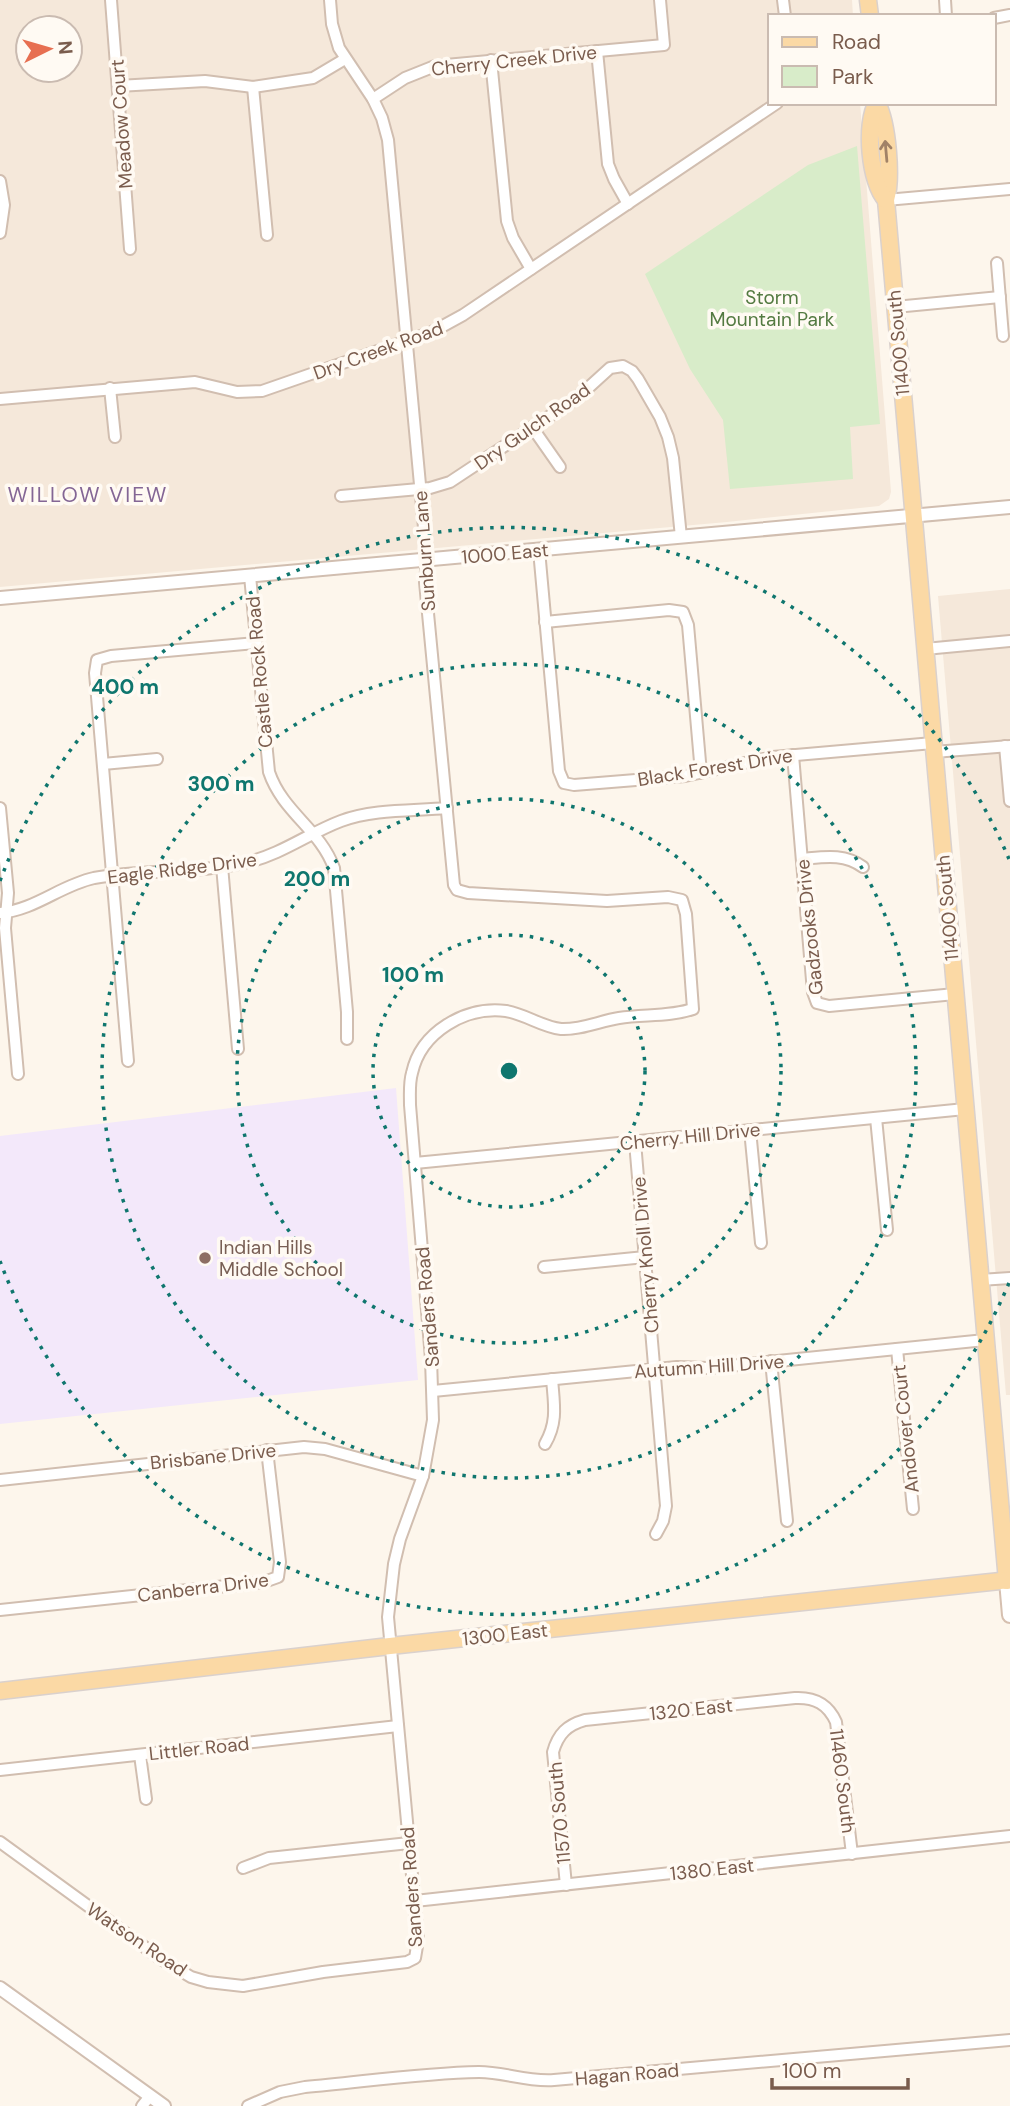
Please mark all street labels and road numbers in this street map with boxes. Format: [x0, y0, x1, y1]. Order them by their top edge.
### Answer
street label: Cherry Creek Drive [430, 39, 598, 82]
street label: Meadow Court [105, 58, 138, 190]
street label: 11400 South [881, 289, 916, 397]
street label: Dry Creek Road [310, 315, 447, 386]
street label: Dry Gulch Road [469, 377, 595, 476]
street label: Sunburn Lane [408, 490, 441, 612]
street label: 1000 East [460, 537, 550, 570]
street label: Castle Rock Road [240, 595, 279, 749]
street label: Black Forest Drive [636, 743, 794, 792]
street label: Eagle Ridge Drive [106, 847, 258, 890]
street label: 11400 South [930, 854, 965, 962]
street label: Gadzooks Drive [790, 858, 829, 996]
street label: Cherry Hill Drive [619, 1117, 761, 1156]
street label: Cherry Knoll Drive [626, 1176, 665, 1334]
street label: Sanders Road [410, 1246, 445, 1368]
street label: Autumn Hill Drive [633, 1349, 785, 1384]
street label: Andover Court [886, 1364, 925, 1494]
street label: Brisbane Drive [149, 1437, 277, 1476]
street label: Canberra Drive [136, 1567, 270, 1608]
street label: 1300 East [461, 1618, 549, 1651]
street label: 1320 East [648, 1693, 734, 1726]
street label: 11460 South [824, 1727, 861, 1835]
street label: Littler Road [148, 1731, 250, 1766]
street label: 11570 South [543, 1761, 576, 1865]
street label: Sanders Road [395, 1826, 428, 1948]
street label: 1380 East [669, 1853, 755, 1886]
street label: Watson Road [82, 1897, 192, 1982]
street label: Hagan Road [574, 2057, 680, 2092]

